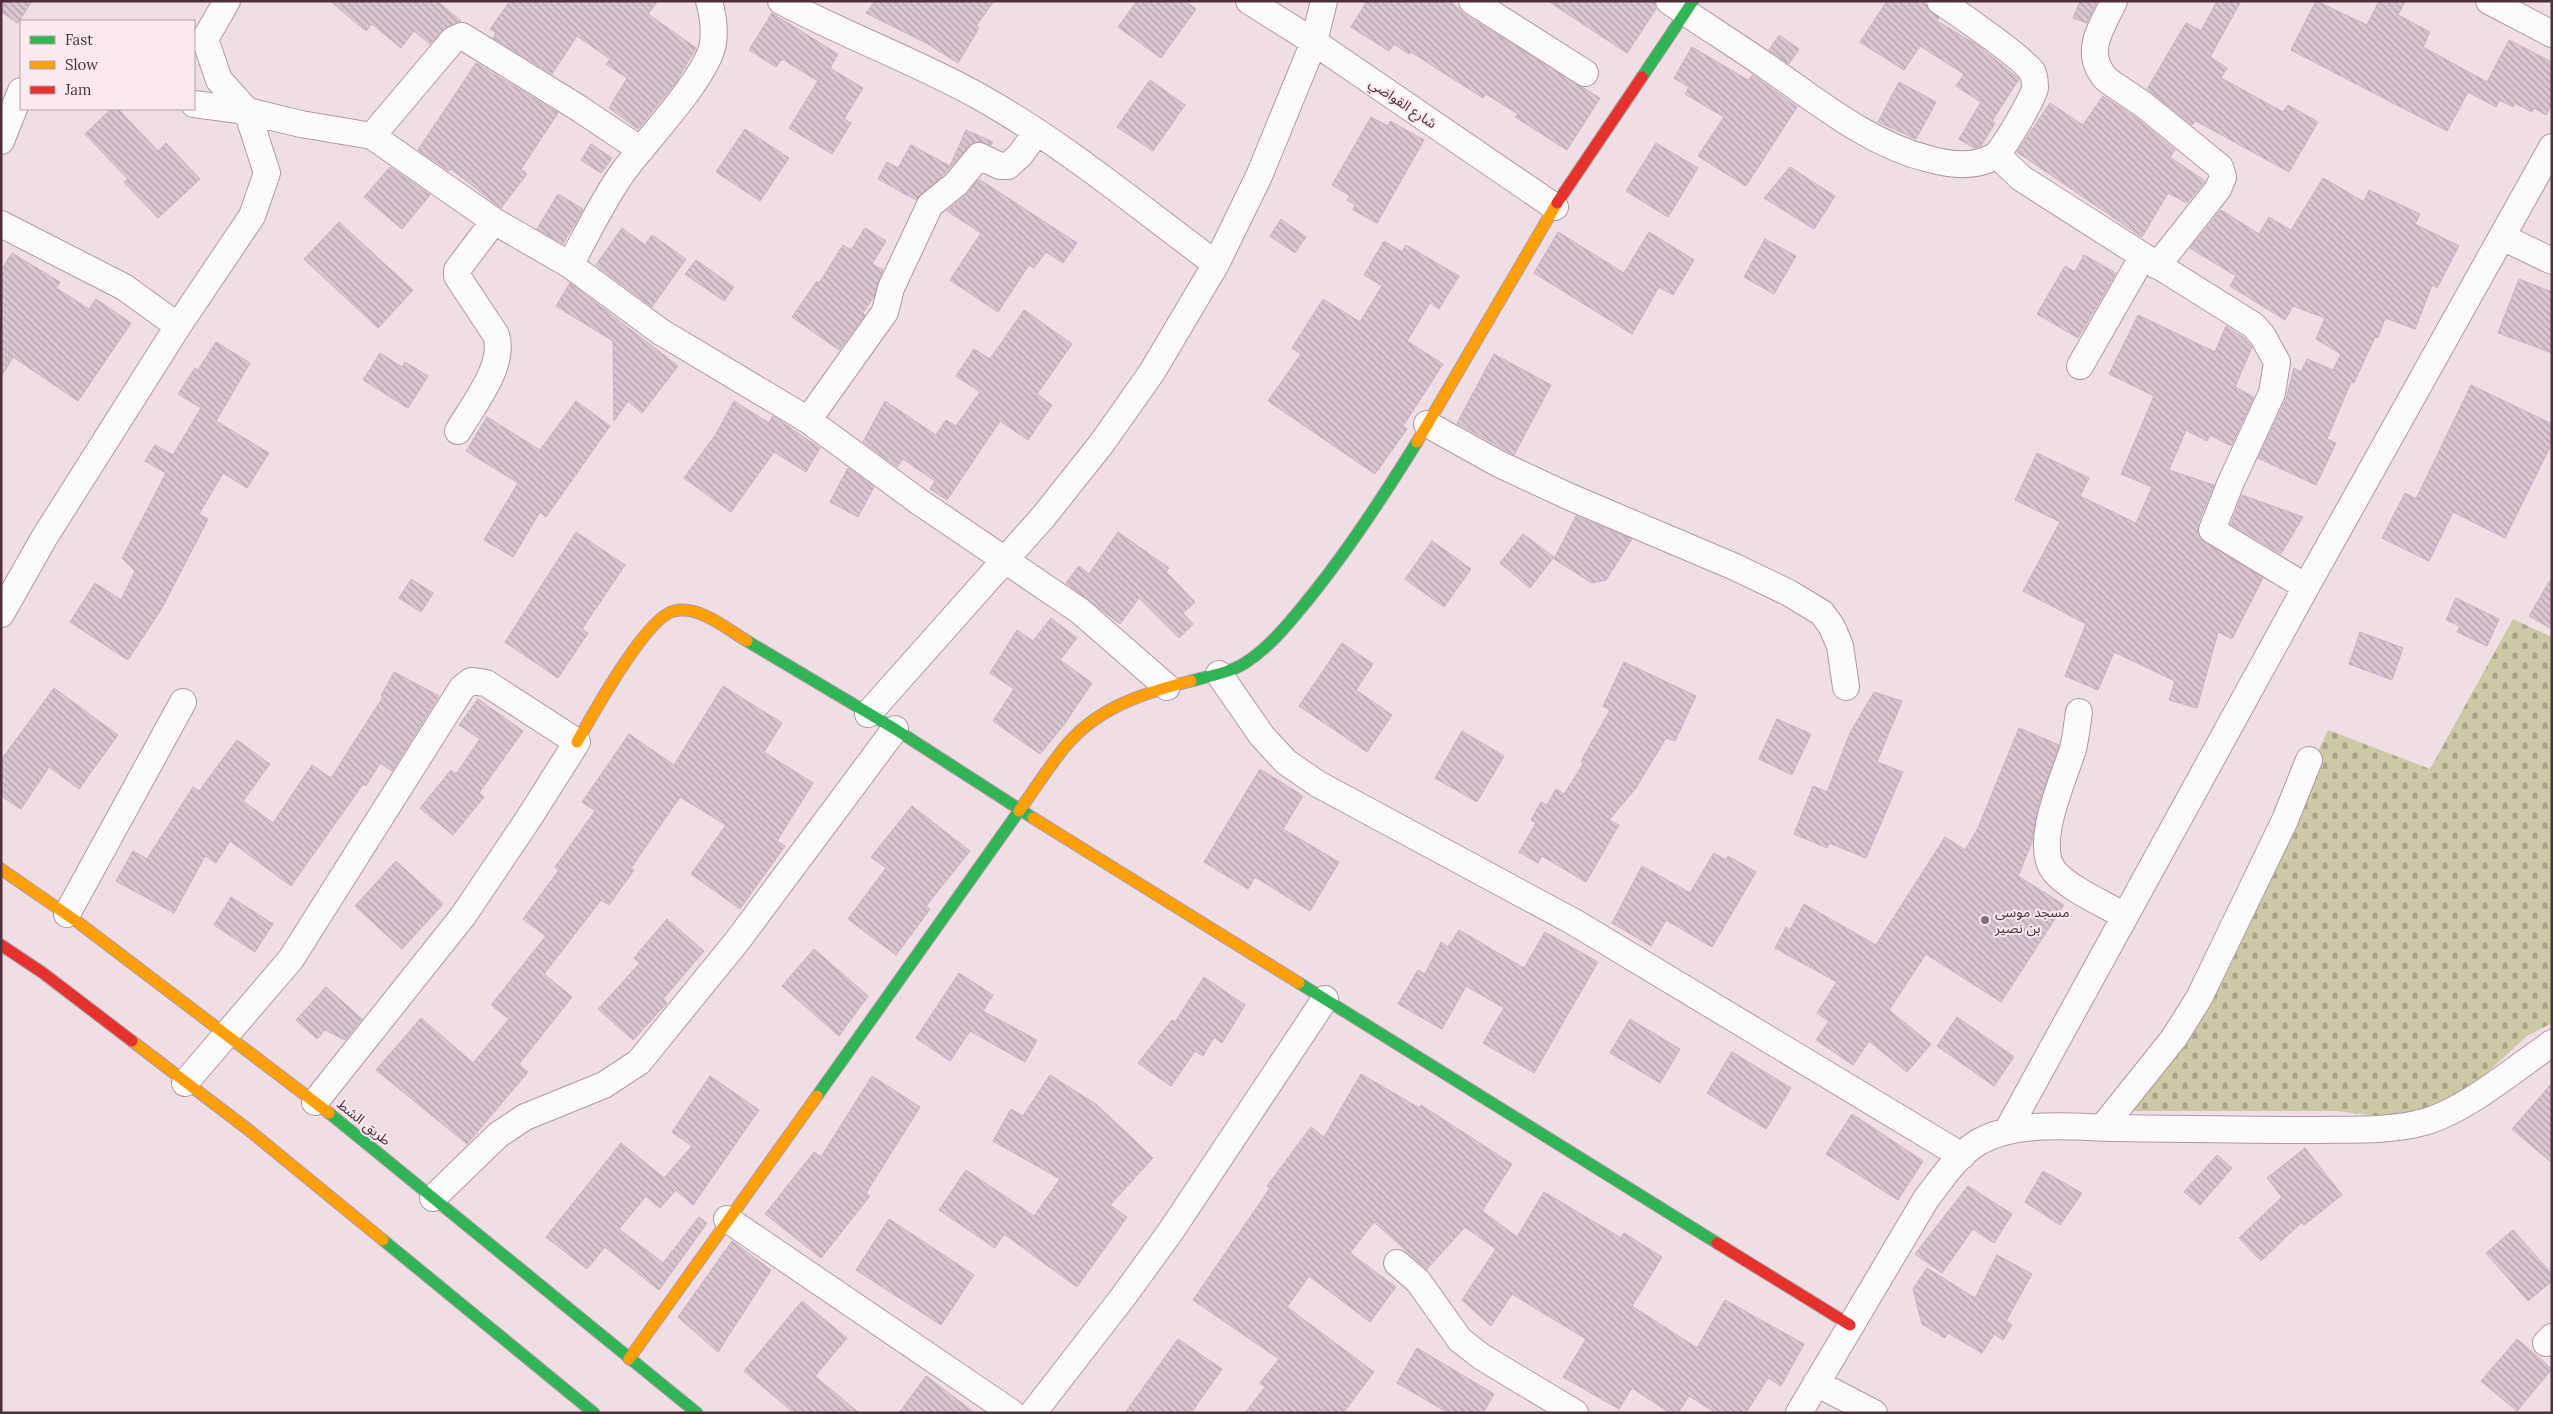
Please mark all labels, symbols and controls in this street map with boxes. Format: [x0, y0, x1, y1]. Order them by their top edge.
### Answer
legend [20, 20, 195, 110]
text: Fast [65, 30, 93, 49]
text: Slow [65, 55, 98, 74]
street label: شارع القواضي [1364, 74, 1440, 134]
text: Jam [64, 80, 92, 99]
place label: مسجد موسى بن نصير [1994, 903, 2070, 937]
marker: مسجد موسى بن نصير [1979, 914, 1991, 926]
street label: طريق الشط [333, 1095, 395, 1150]

